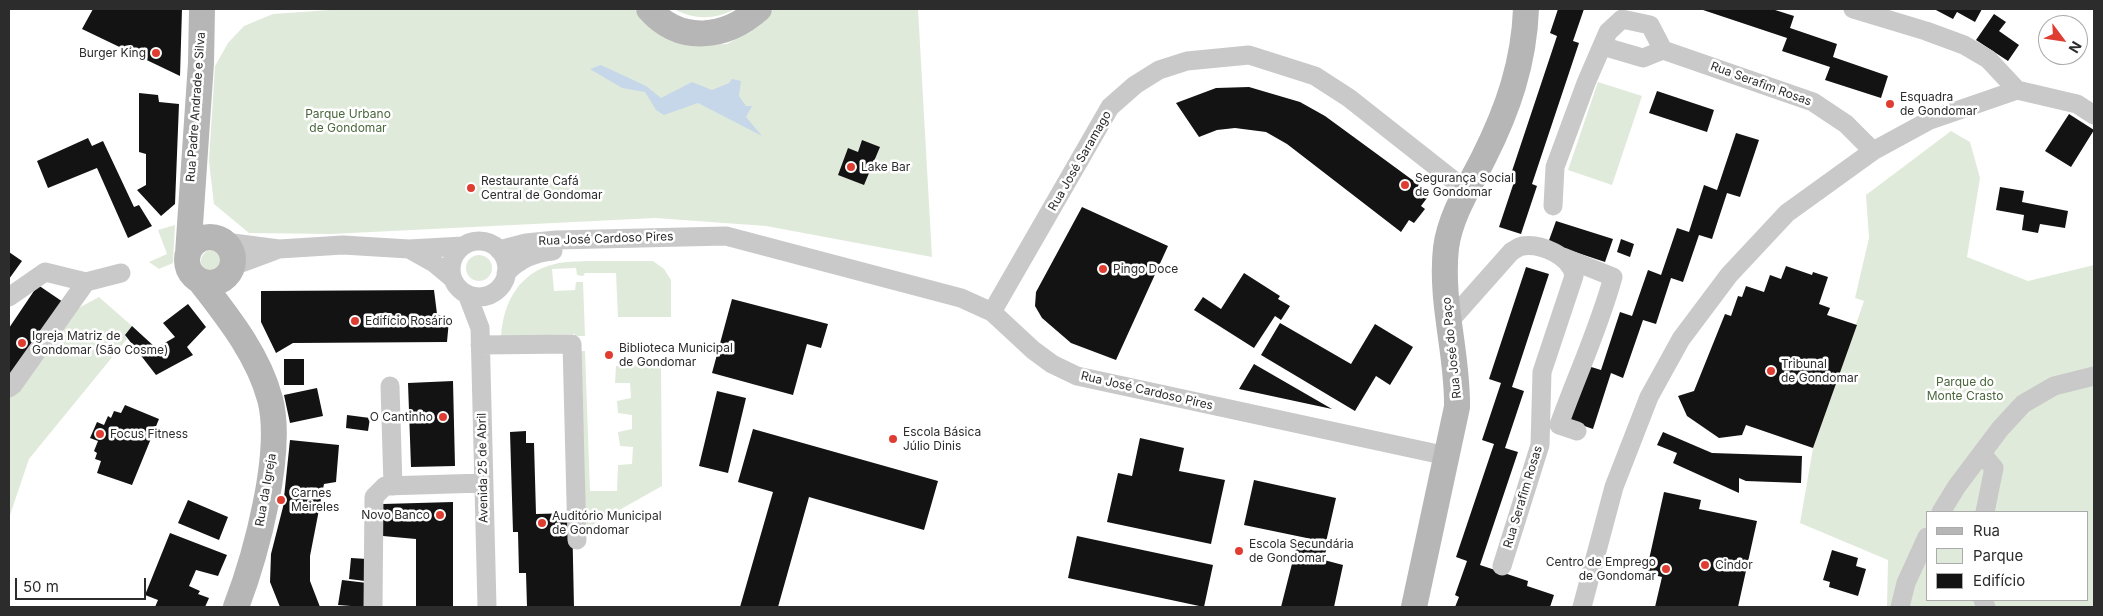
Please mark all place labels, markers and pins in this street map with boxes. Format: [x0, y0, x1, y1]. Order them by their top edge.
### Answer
place label: Burger King [79, 46, 146, 60]
marker: Burger King [150, 47, 162, 59]
place label: Esquadra de Gondomar [1900, 90, 1977, 118]
marker: Esquadra de Gondomar [1884, 98, 1896, 110]
place label: Lake Bar [861, 160, 910, 174]
marker: Lake Bar [845, 161, 857, 173]
place label: Segurança Social de Gondomar [1415, 171, 1514, 199]
place label: Restaurante Cafá Central de Gondomar [481, 174, 603, 202]
marker: Segurança Social de Gondomar [1399, 179, 1411, 191]
marker: Restaurante Cafá Central de Gondomar [465, 182, 477, 194]
place label: Pingo Doce [1113, 262, 1178, 276]
marker: Pingo Doce [1097, 263, 1109, 275]
place label: Edifício Rosário [365, 314, 453, 328]
marker: Edifício Rosário [349, 315, 361, 327]
place label: Igreja Matriz de Gondomar (São Cosme) [32, 329, 168, 357]
marker: Igreja Matriz de Gondomar (São Cosme) [16, 337, 28, 349]
place label: Biblioteca Municipal de Gondomar [619, 341, 733, 369]
marker: Biblioteca Municipal de Gondomar [603, 349, 615, 361]
place label: Tribunal de Gondomar [1781, 357, 1858, 385]
marker: Tribunal de Gondomar [1765, 365, 1777, 377]
place label: O Cantinho [370, 410, 433, 424]
marker: O Cantinho [437, 411, 449, 423]
place label: Escola Básica Júlio Dinis [903, 425, 981, 453]
place label: Focus Fitness [110, 427, 188, 441]
marker: Focus Fitness [94, 428, 106, 440]
marker: Escola Básica Júlio Dinis [887, 433, 899, 445]
place label: Carnes Meireles [291, 486, 339, 514]
marker: Carnes Meireles [275, 494, 287, 506]
place label: Novo Banco [361, 508, 430, 522]
marker: Novo Banco [434, 509, 446, 521]
place label: Auditório Municipal de Gondomar [552, 509, 662, 537]
marker: Auditório Municipal de Gondomar [536, 517, 548, 529]
place label: Escola Secundária de Gondomar [1249, 537, 1354, 565]
marker: Escola Secundária de Gondomar [1233, 545, 1245, 557]
place label: Centro de Emprego de Gondomar [1546, 555, 1656, 583]
place label: Cindor [1715, 558, 1753, 572]
marker: Cindor [1699, 559, 1711, 571]
marker: Centro de Emprego de Gondomar [1660, 563, 1672, 575]

